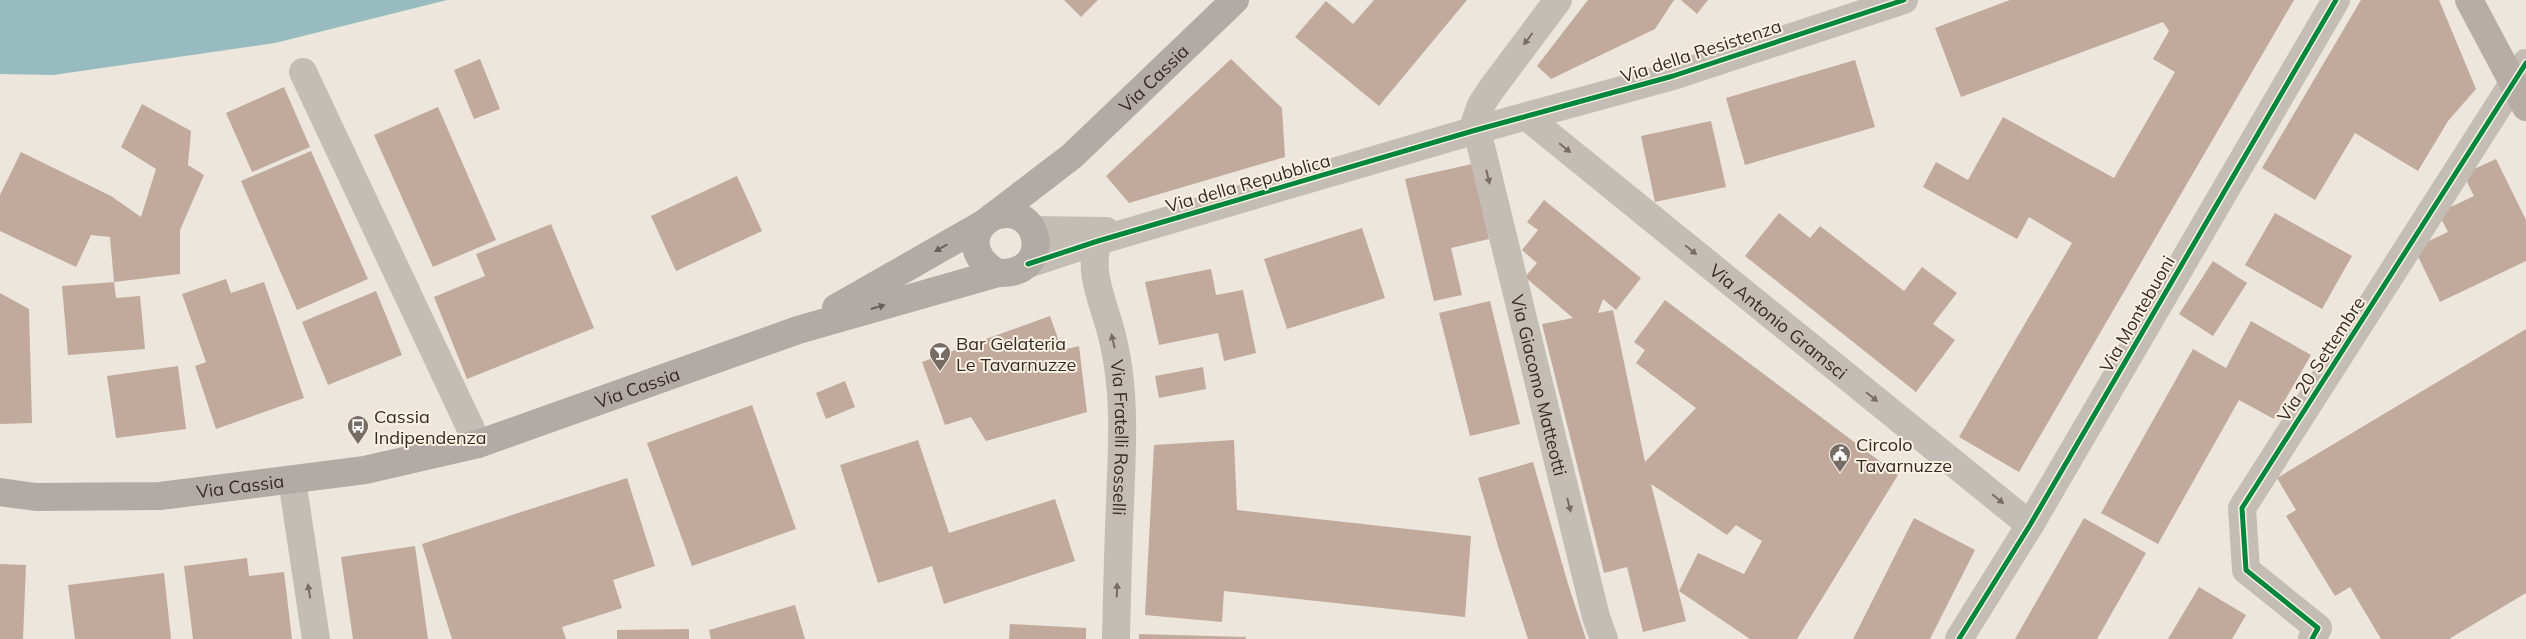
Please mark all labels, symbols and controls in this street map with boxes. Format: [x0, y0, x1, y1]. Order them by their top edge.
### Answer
street label: Via della Resistenza [1618, 14, 1784, 88]
one-way arrow [1523, 32, 1534, 45]
street label: Via Cassia [1114, 39, 1193, 117]
one-way arrow [1558, 142, 1571, 153]
street label: Via della Repubblica [1163, 149, 1333, 217]
one-way arrow [1484, 170, 1492, 185]
one-way arrow [934, 244, 948, 252]
one-way arrow [1684, 245, 1697, 256]
street label: Via Montebuoni [2094, 252, 2180, 376]
street label: Via Antonio Gramsci [1705, 258, 1852, 384]
street label: Via Giacomo Matteotti [1506, 292, 1573, 478]
street label: Via 20 Settembre [2272, 292, 2370, 426]
one-way arrow [871, 302, 886, 310]
place label: Bar Gelateria Le Tavarnuzze [956, 332, 1076, 376]
one-way arrow [1109, 334, 1117, 349]
bar icon: Bar Gelateria Le Tavarnuzze [928, 341, 952, 372]
street label: Via Fratelli Rosselli [1106, 358, 1134, 516]
street label: Via Cassia [592, 362, 683, 413]
one-way arrow [1865, 391, 1878, 402]
place label: Cassia Indipendenza [374, 405, 487, 449]
bus stop icon: Cassia Indipendenza [346, 414, 370, 445]
place label: Circolo Tavarnuzze [1856, 433, 1952, 477]
public building icon: Circolo Tavarnuzze [1828, 442, 1852, 473]
street label: Via Cassia [195, 469, 285, 503]
one-way arrow [1991, 494, 2004, 505]
one-way arrow [1565, 497, 1573, 512]
one-way arrow [305, 582, 313, 598]
one-way arrow [1113, 582, 1121, 598]

